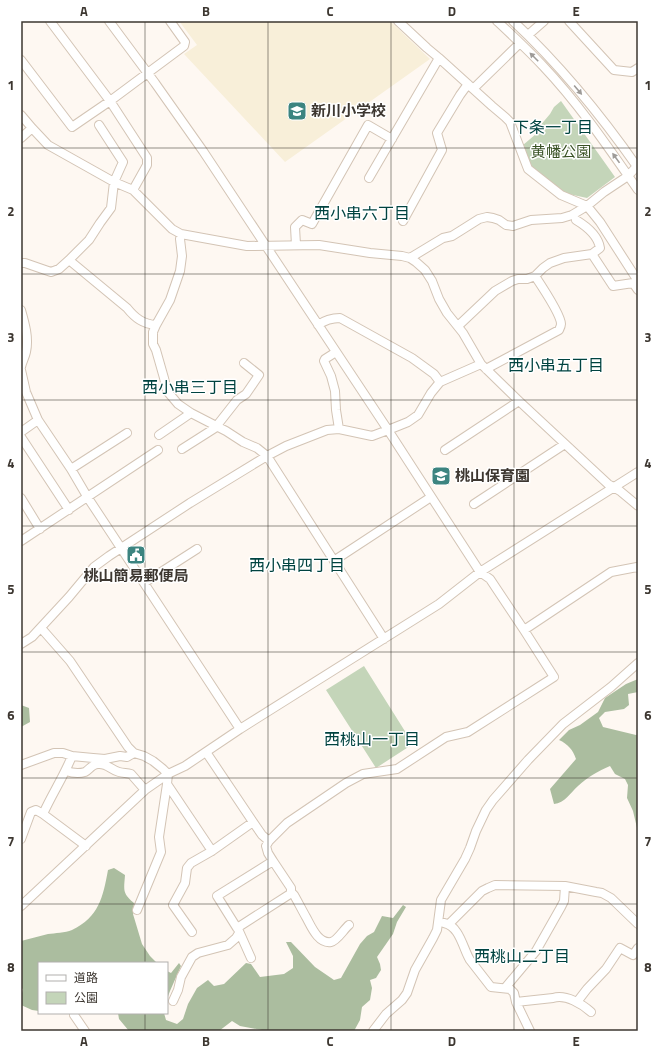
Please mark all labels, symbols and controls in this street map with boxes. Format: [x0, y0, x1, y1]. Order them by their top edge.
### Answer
text: A [80, 1, 88, 21]
text: B [202, 1, 210, 21]
text: C [326, 1, 334, 21]
text: D [448, 1, 456, 21]
text: E [572, 1, 580, 21]
one-way arrow [529, 52, 539, 62]
text: 1 [7, 75, 15, 95]
text: 1 [644, 75, 652, 95]
one-way arrow [574, 85, 583, 95]
place label: 新川小学校 [311, 99, 386, 122]
school or university icon: 新川小学校 [286, 100, 308, 122]
district label: 下条一丁目 [513, 115, 593, 139]
park label: 黄幡公園 [531, 140, 591, 163]
one-way arrow [612, 153, 620, 163]
text: 2 [7, 201, 15, 221]
district label: 西小串六丁目 [314, 201, 410, 225]
text: 2 [644, 201, 652, 221]
text: 3 [7, 327, 15, 347]
text: 3 [644, 327, 652, 347]
district label: 西小串五丁目 [508, 353, 604, 377]
district label: 西小串三丁目 [142, 375, 238, 399]
text: 4 [7, 453, 15, 473]
text: 4 [644, 453, 652, 473]
place label: 桃山保育園 [455, 464, 530, 487]
school or university icon: 桃山保育園 [430, 465, 452, 487]
public building icon: 桃山簡易郵便局 [125, 544, 147, 566]
district label: 西小串四丁目 [249, 553, 345, 577]
place label: 桃山簡易郵便局 [83, 564, 189, 587]
text: 5 [7, 579, 15, 599]
text: 5 [644, 579, 652, 599]
text: 6 [7, 705, 15, 725]
text: 6 [644, 705, 652, 725]
district label: 西桃山一丁目 [324, 727, 420, 751]
text: 7 [7, 831, 15, 851]
text: 7 [644, 831, 652, 851]
district label: 西桃山二丁目 [474, 944, 570, 968]
text: 8 [7, 957, 15, 977]
text: 8 [644, 957, 652, 977]
legend [38, 962, 168, 1014]
text: 道路 [74, 968, 98, 987]
text: 公園 [74, 988, 98, 1007]
text: A [80, 1031, 88, 1051]
text: B [202, 1031, 210, 1051]
text: C [326, 1031, 334, 1051]
text: D [448, 1031, 456, 1051]
text: E [572, 1031, 580, 1051]

